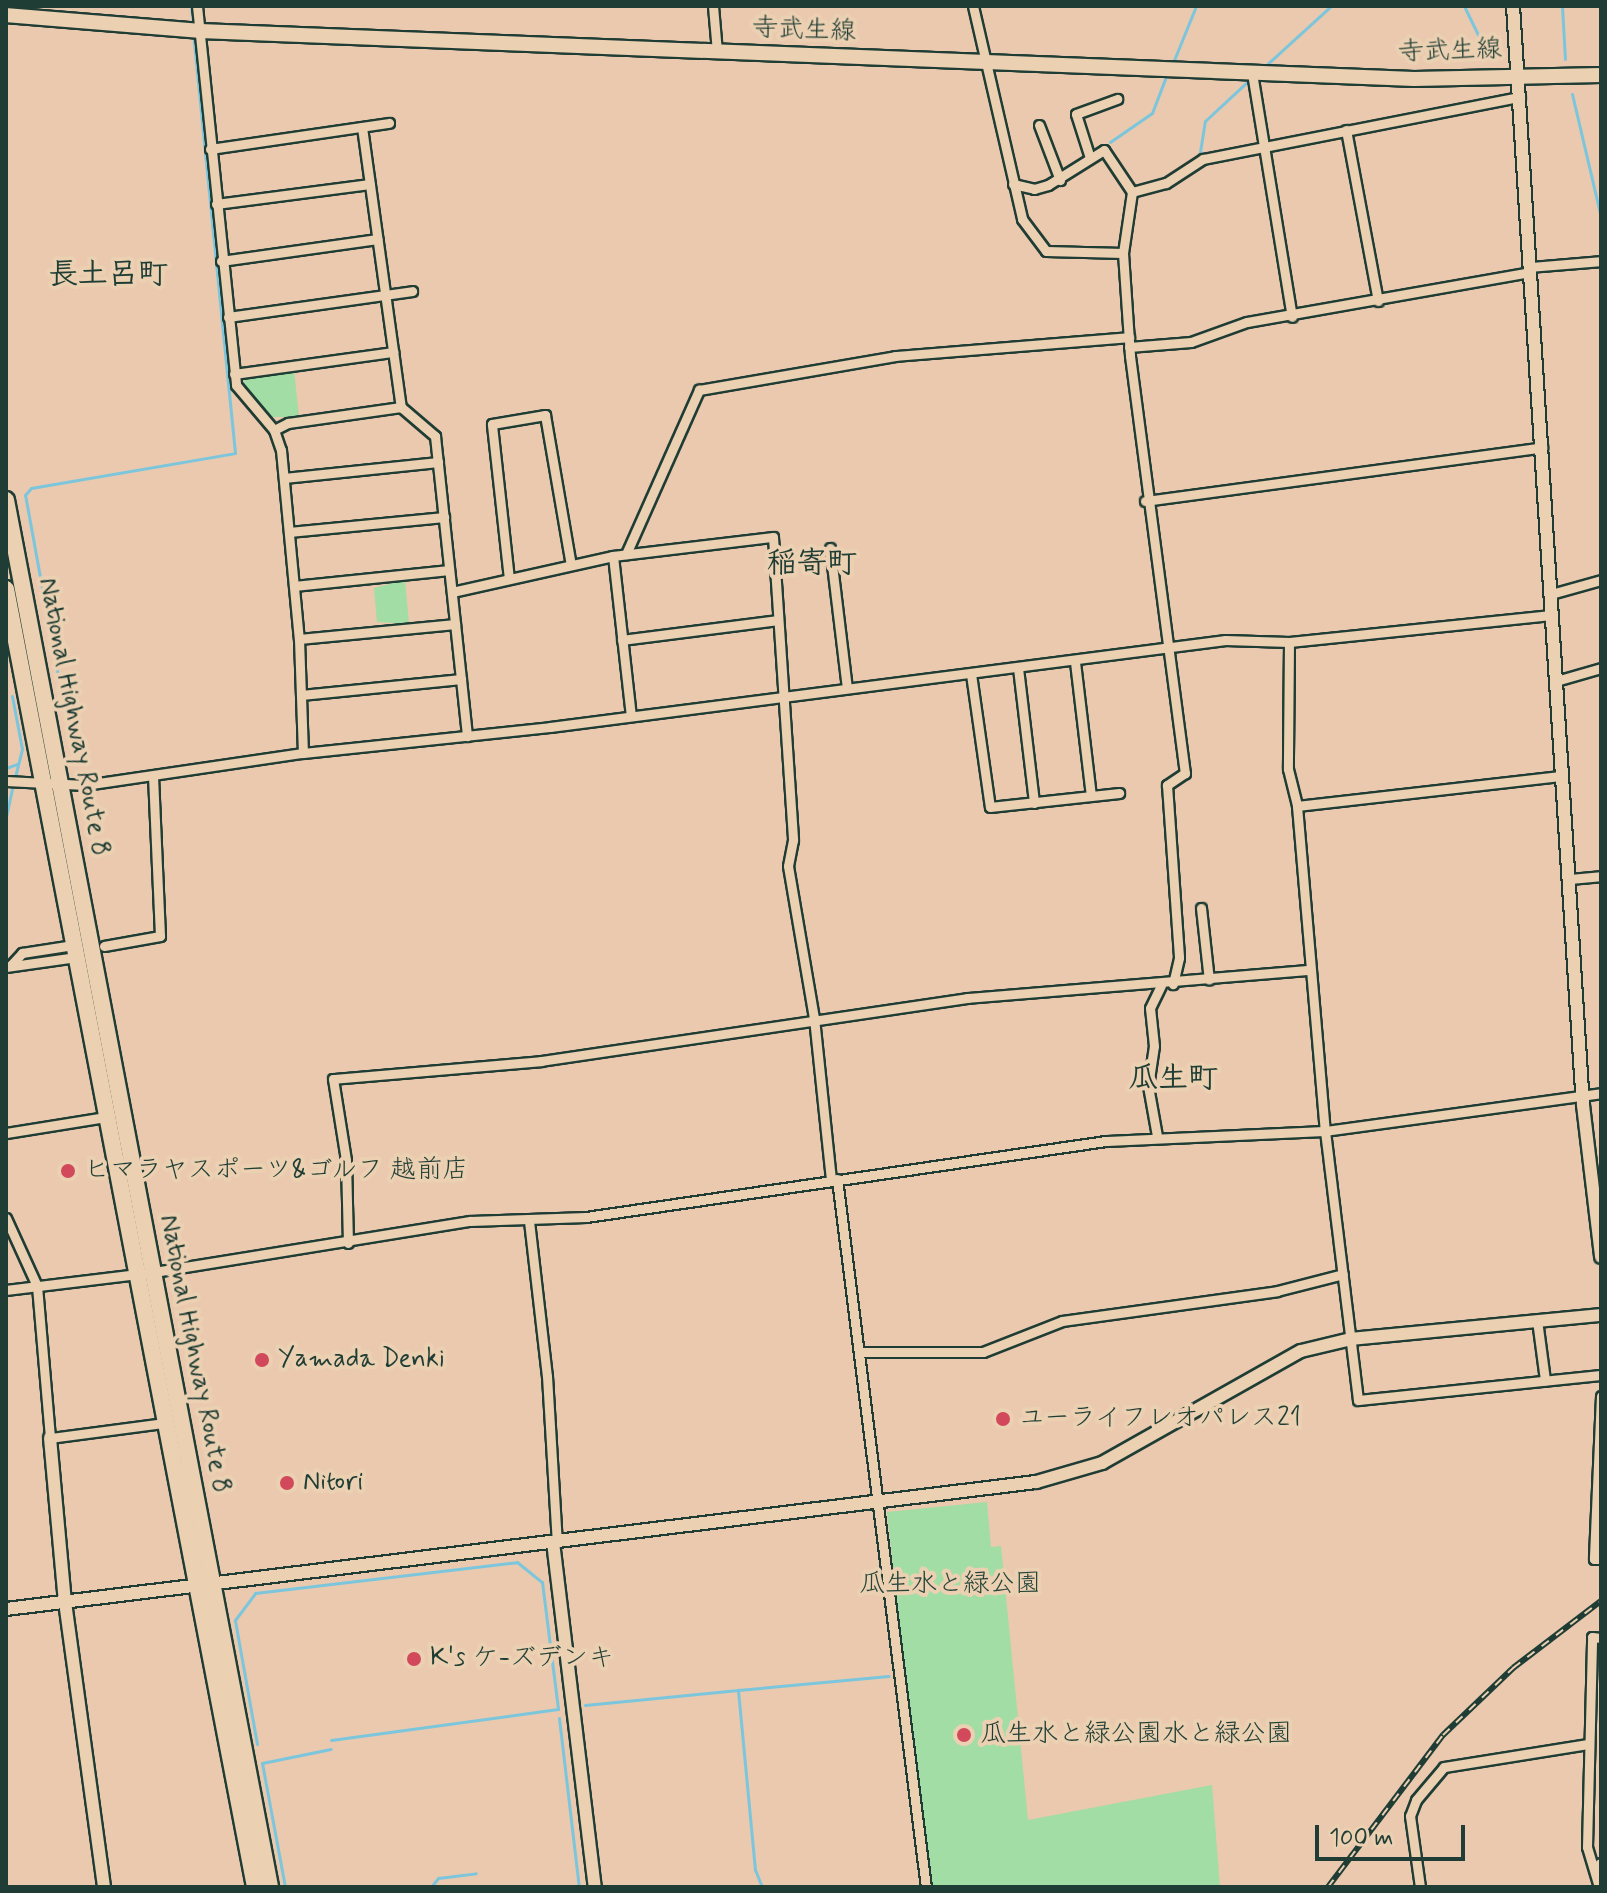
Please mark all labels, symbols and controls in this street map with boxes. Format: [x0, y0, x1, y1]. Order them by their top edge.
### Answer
street label: 寺武生線 [751, 14, 857, 48]
street label: 寺武生線 [1397, 35, 1503, 69]
district label: 長土呂町 [48, 257, 168, 293]
district label: 稲寄町 [767, 546, 857, 582]
street label: National Highway Route 8 [32, 580, 114, 854]
district label: 瓜生町 [1128, 1061, 1218, 1097]
place label: ヒマラヤスポーツ&ゴルフ 越前店 [84, 1155, 470, 1187]
marker: ヒマラヤスポーツ&ゴルフ 越前店 [59, 1162, 77, 1180]
street label: National Highway Route 8 [153, 1217, 235, 1491]
place label: Yamada Denki [278, 1344, 445, 1376]
marker: Yamada Denki [253, 1351, 271, 1369]
place label: ユーライフレオパレス21 [1019, 1403, 1302, 1435]
marker: ユーライフレオパレス21 [994, 1410, 1012, 1428]
place label: Nitori [303, 1467, 363, 1499]
marker: Nitori [278, 1474, 296, 1492]
park label: 瓜生水と緑公園 [859, 1569, 1041, 1601]
place label: K's ケ-ズデンキ [430, 1643, 614, 1675]
marker: K's ケ-ズデンキ [405, 1650, 423, 1668]
place label: 瓜生水と緑公園水と緑公園 [980, 1719, 1292, 1751]
marker: 瓜生水と緑公園水と緑公園 [955, 1726, 973, 1744]
scale bar [1319, 1809, 1469, 1859]
text: 100 m [1329, 1823, 1393, 1854]

